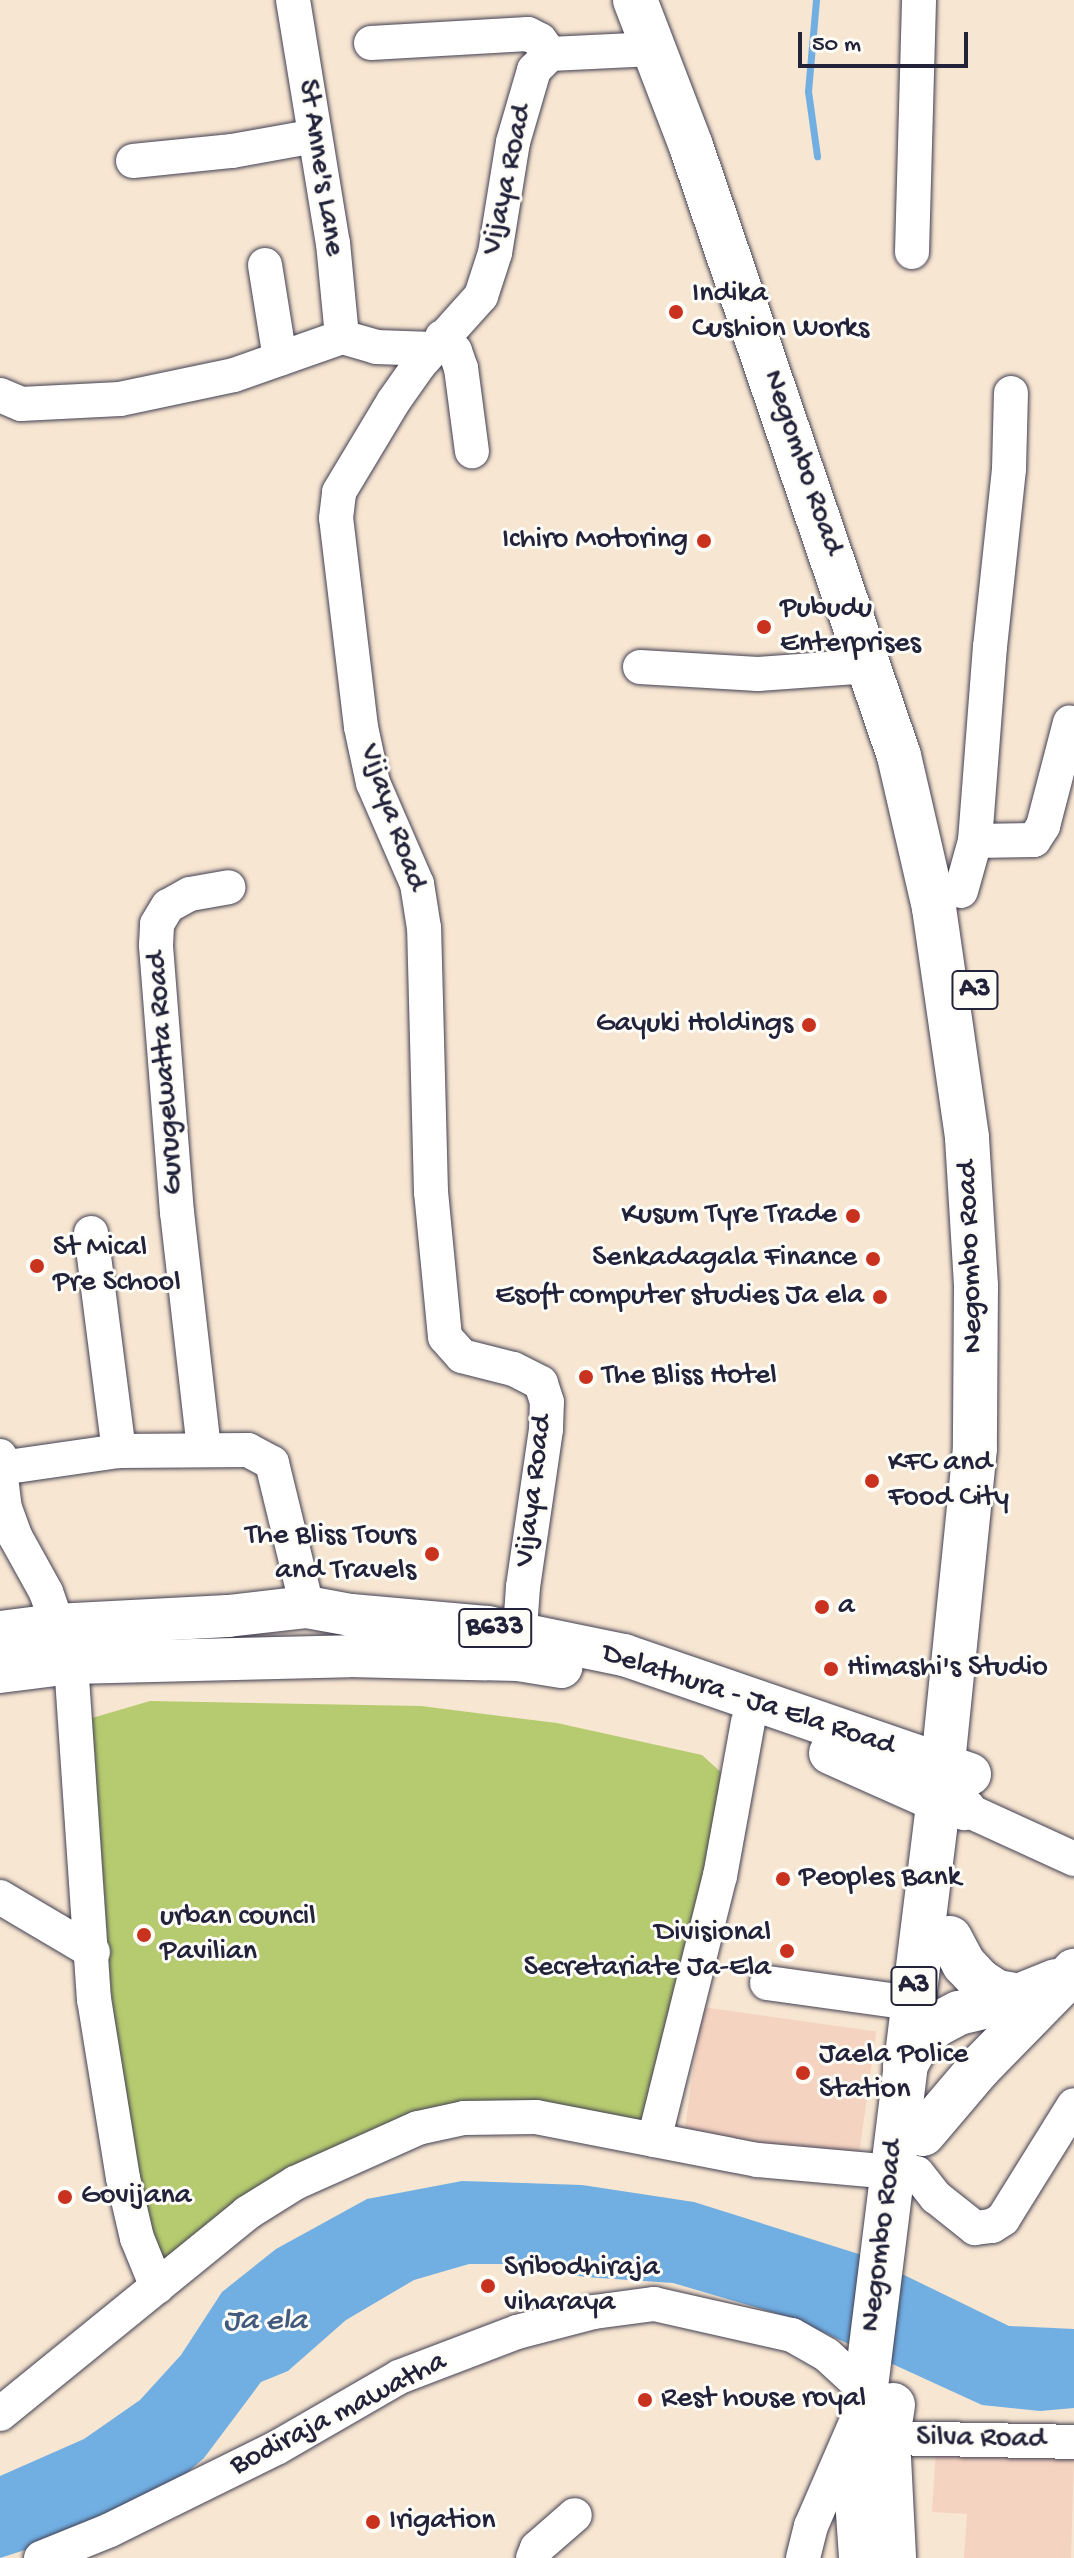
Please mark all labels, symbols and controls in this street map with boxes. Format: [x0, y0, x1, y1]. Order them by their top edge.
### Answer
scale bar [802, 16, 972, 66]
text: 50 m [812, 31, 861, 60]
street label: St Anne's Lane [287, 77, 351, 259]
street label: Vijaya Road [476, 102, 542, 258]
place label: Indika Cushion Works [692, 277, 869, 348]
marker: Indika Cushion Works [667, 303, 685, 321]
street label: Negombo Road [753, 366, 849, 560]
place label: Ichiro Motoring [502, 523, 688, 559]
marker: Ichiro Motoring [695, 532, 713, 550]
place label: Pubudu Enterprises [780, 592, 921, 662]
marker: Pubudu Enterprises [755, 618, 773, 636]
street label: Vijaya Road [349, 740, 433, 896]
street label: Gurugewatta Road [141, 950, 193, 1196]
road number: A3 [951, 966, 999, 1014]
place label: Gayuki Holdings [596, 1007, 793, 1043]
marker: Gayuki Holdings [800, 1016, 818, 1034]
street label: Negombo Road [951, 1160, 993, 1354]
place label: Kusum Tyre Trade [621, 1198, 837, 1234]
marker: Kusum Tyre Trade [844, 1207, 862, 1225]
place label: St Mical Pre School [53, 1231, 181, 1302]
place label: Senkadagala Finance [592, 1241, 857, 1277]
marker: Senkadagala Finance [864, 1250, 882, 1268]
marker: St Mical Pre School [28, 1257, 46, 1275]
place label: Esoft computer studies Ja ela [495, 1279, 864, 1315]
marker: Esoft computer studies Ja ela [871, 1288, 889, 1306]
place label: The Bliss Hotel [602, 1359, 777, 1395]
marker: The Bliss Hotel [577, 1368, 595, 1386]
street label: Vijaya Road [508, 1413, 562, 1569]
place label: KFC and Food City [888, 1446, 1009, 1516]
marker: KFC and Food City [863, 1472, 881, 1490]
place label: The Bliss Tours and Travels [245, 1519, 416, 1590]
marker: The Bliss Tours and Travels [423, 1545, 441, 1563]
place label: a [838, 1589, 855, 1625]
marker: a [813, 1598, 831, 1616]
road number: B633 [457, 1604, 533, 1652]
street label: Delathura - Ja Ela Road [597, 1637, 899, 1765]
place label: Himashi's Studio [847, 1651, 1048, 1687]
marker: Himashi's Studio [822, 1660, 840, 1678]
place label: Peoples Bank [799, 1861, 961, 1897]
marker: Peoples Bank [774, 1870, 792, 1888]
place label: urban council Pavilian [160, 1900, 316, 1970]
place label: Divisional Secretariate Ja-Ela [524, 1916, 771, 1986]
marker: urban council Pavilian [135, 1926, 153, 1944]
marker: Divisional Secretariate Ja-Ela [778, 1942, 796, 1960]
road number: A3 [890, 1962, 938, 2010]
place label: Jaela Police Station [819, 2038, 968, 2108]
marker: Jaela Police Station [794, 2064, 812, 2082]
street label: Negombo Road [854, 2138, 914, 2334]
place label: Govijana [81, 2179, 192, 2215]
marker: Govijana [56, 2188, 74, 2206]
place label: Sribodhiraja viharaya [504, 2251, 659, 2322]
marker: Sribodhiraja viharaya [479, 2277, 497, 2295]
water label: Ja ela [223, 2303, 307, 2341]
street label: Bodiraja mawatha [225, 2345, 453, 2485]
place label: Rest house royal [661, 2382, 866, 2418]
marker: Rest house royal [636, 2391, 654, 2409]
street label: Silva Road [916, 2421, 1046, 2459]
place label: Irigation [389, 2504, 496, 2540]
marker: Irigation [364, 2513, 382, 2531]

